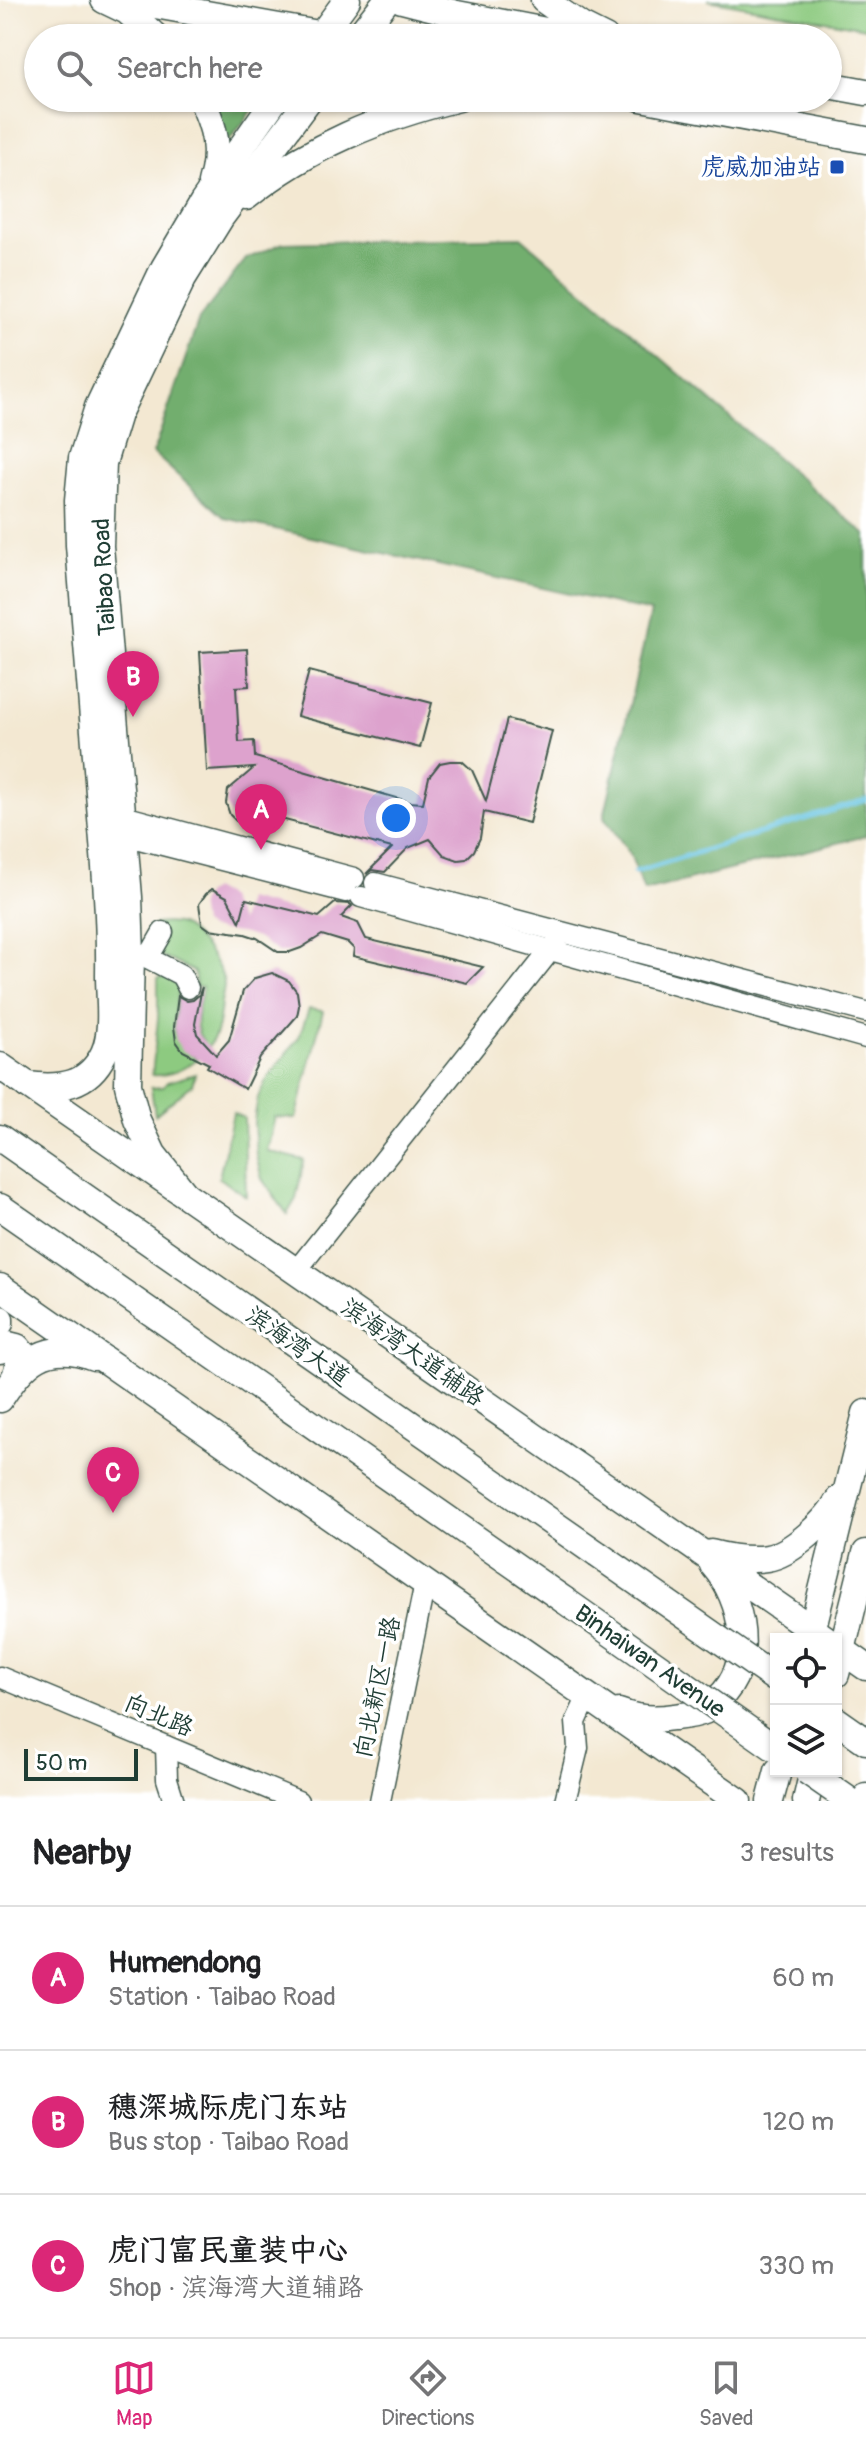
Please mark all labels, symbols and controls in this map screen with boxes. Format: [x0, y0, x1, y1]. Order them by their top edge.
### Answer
search box [24, 24, 842, 112]
icon: search [52, 46, 96, 90]
text: Search here [116, 50, 263, 87]
place label: 虎威加油站 [701, 153, 821, 182]
marker: 虎威加油站 [828, 158, 846, 176]
street label: Taibao Road [87, 517, 122, 637]
pin: B [107, 651, 159, 717]
pin: A [235, 784, 287, 850]
your location [376, 798, 416, 838]
street label: 滨海湾大道辅路 [336, 1292, 490, 1412]
street label: 滨海湾大道 [240, 1300, 355, 1393]
pin: C [87, 1447, 139, 1513]
street label: Binhaiwan Avenue [569, 1599, 731, 1724]
street label: 向北新区一路 [348, 1614, 407, 1761]
map controls [770, 1633, 842, 1777]
button: locate [770, 1633, 842, 1705]
street label: 向北路 [120, 1688, 198, 1743]
button: layers [770, 1705, 842, 1777]
scale bar [24, 1745, 138, 1781]
text: 50 m [36, 1749, 87, 1777]
text: Nearby [32, 1832, 131, 1875]
text: 3 results [740, 1837, 834, 1869]
text: Humendong [108, 1944, 261, 1981]
text: A [50, 1962, 66, 1994]
text: 60 m [772, 1962, 834, 1994]
text: Station · Taibao Road [108, 1981, 336, 2013]
text: 穗深城际虎门东站 [108, 2089, 348, 2126]
text: B [51, 2106, 65, 2138]
text: 120 m [763, 2106, 834, 2138]
text: Bus stop · Taibao Road [108, 2126, 349, 2158]
text: 虎门富民童装中心 [108, 2232, 348, 2269]
text: C [50, 2250, 66, 2282]
text: 330 m [758, 2250, 834, 2282]
text: Shop · 滨海湾大道辅路 [108, 2272, 364, 2304]
tab: Map [112, 2356, 156, 2432]
tab: Directions [381, 2356, 474, 2432]
tab: Saved [699, 2356, 754, 2432]

